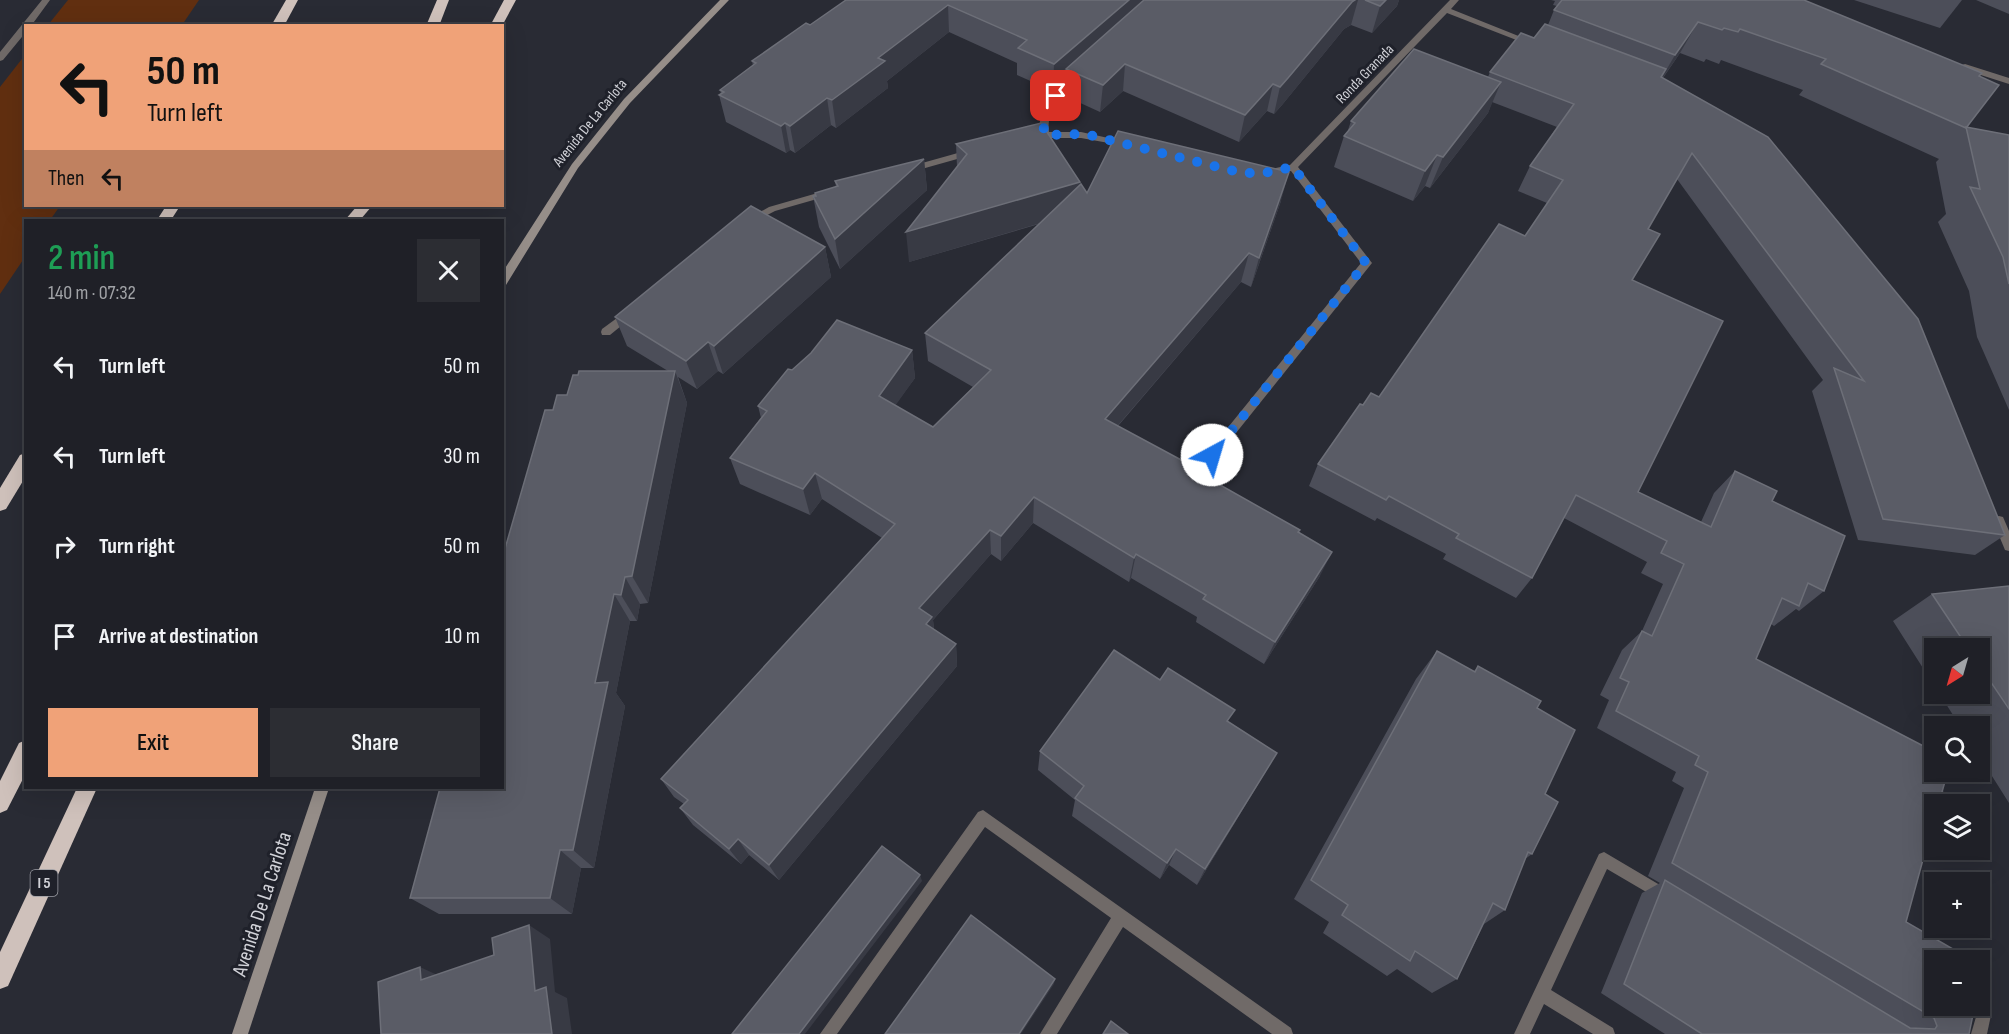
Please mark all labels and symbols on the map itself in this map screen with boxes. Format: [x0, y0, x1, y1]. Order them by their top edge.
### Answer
street label: Ronda Granada [1332, 40, 1398, 108]
pin [1030, 70, 1081, 121]
street label: Avenida De La Carlota [548, 75, 631, 172]
position arrow [1180, 423, 1244, 487]
north arrow [1924, 638, 1990, 704]
street label: Avenida De La Carlota [227, 829, 297, 980]
road number: I 5 [30, 870, 57, 896]

